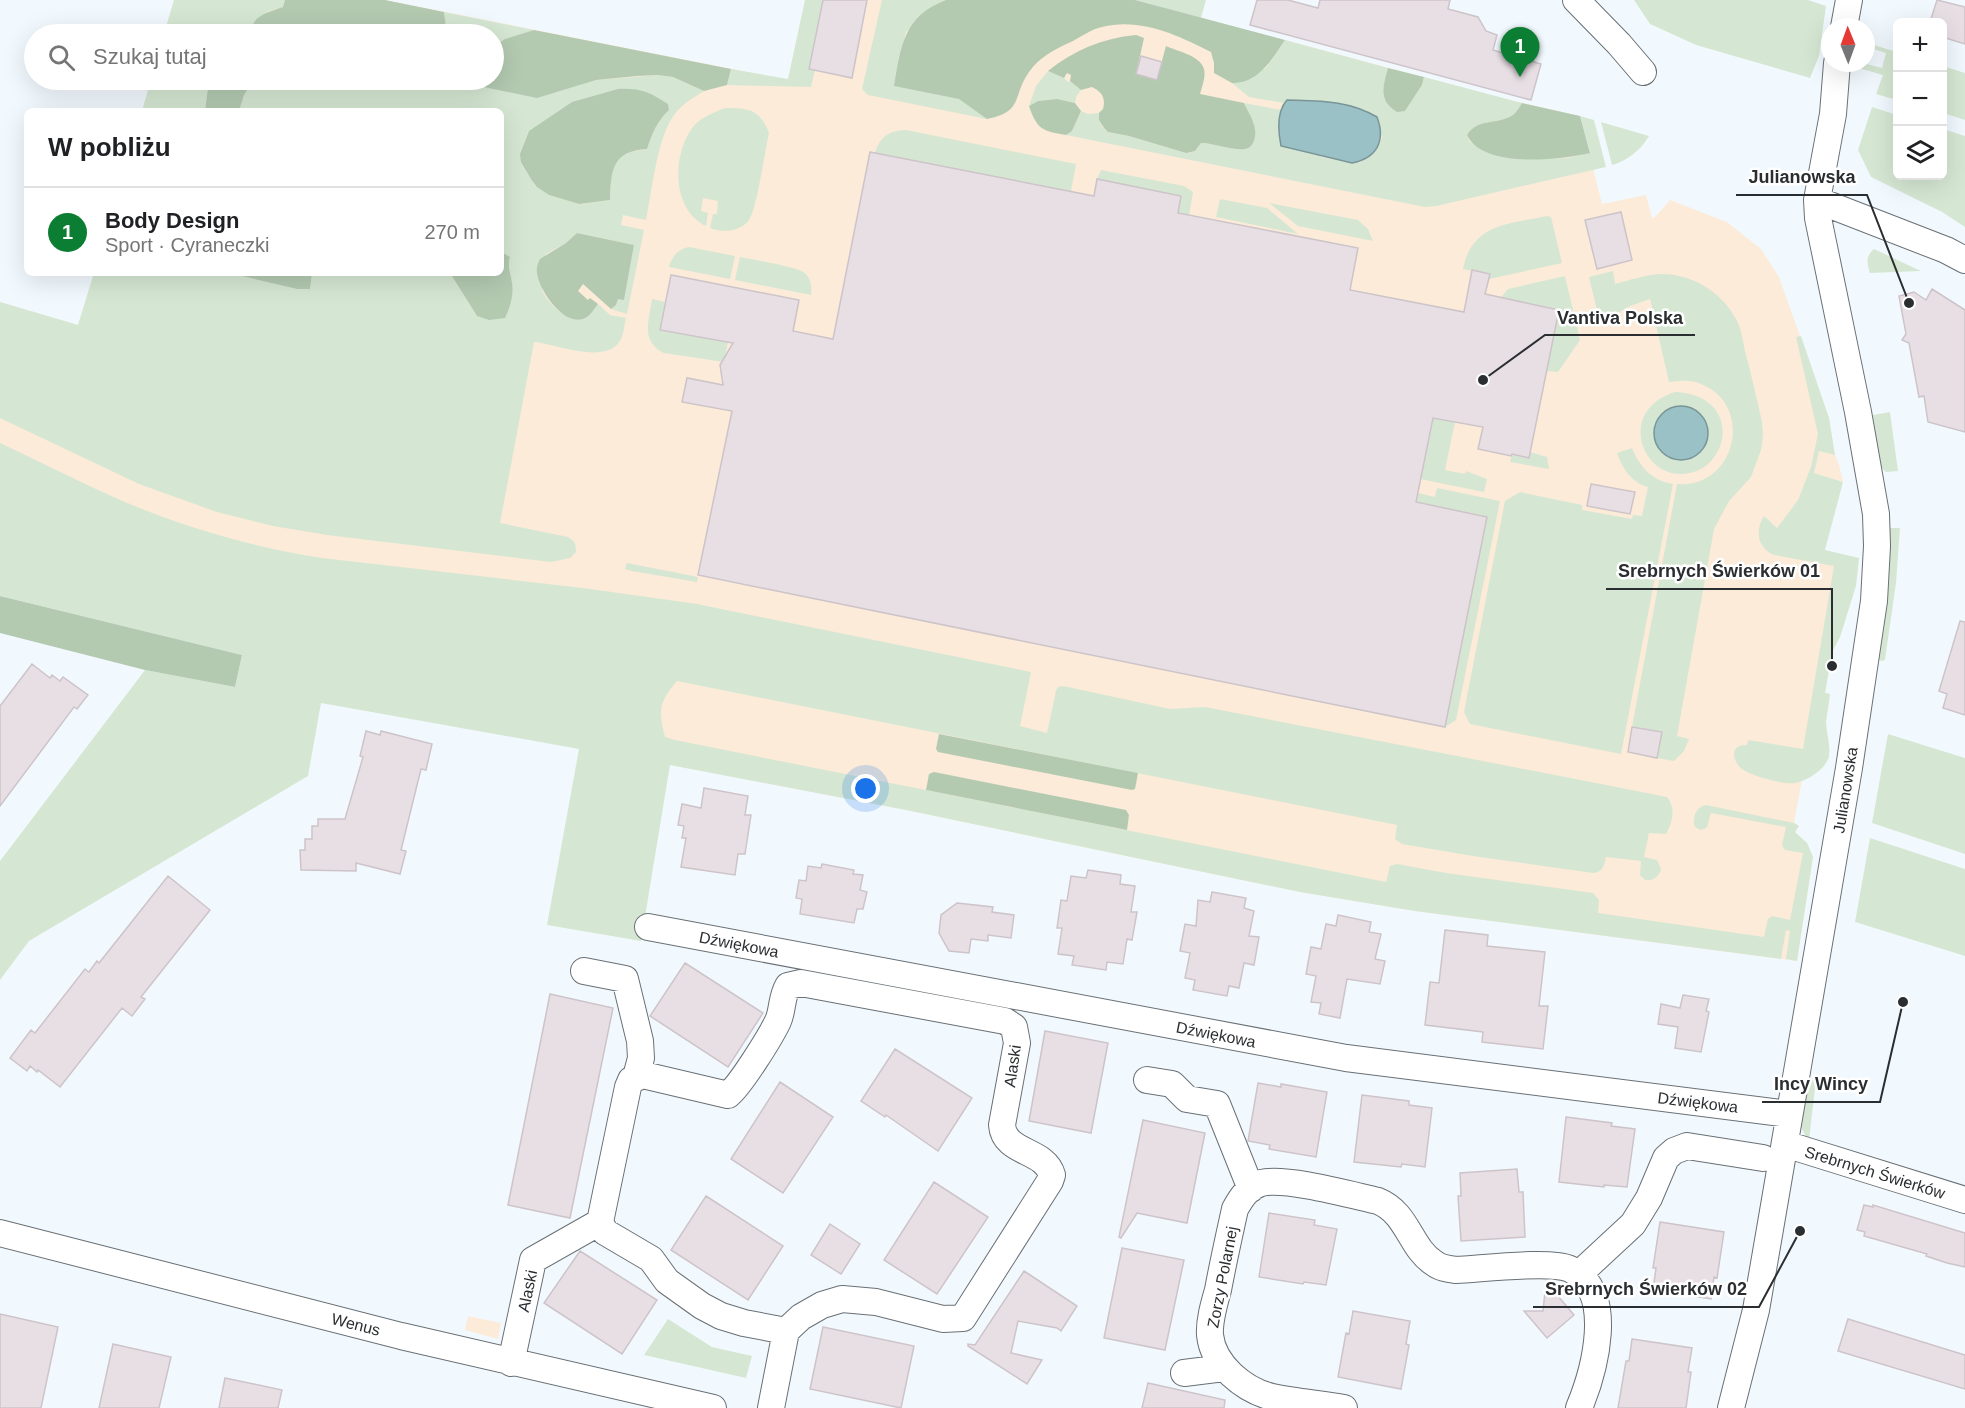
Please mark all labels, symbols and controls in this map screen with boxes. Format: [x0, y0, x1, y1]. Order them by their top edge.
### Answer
north arrow [1821, 18, 1875, 72]
map controls [1893, 18, 1947, 180]
button: + [1893, 18, 1947, 72]
search box [24, 24, 504, 90]
pin: 1 [1500, 28, 1540, 77]
icon: search [45, 41, 78, 74]
text: Szukaj tutaj [93, 44, 207, 69]
button: − [1893, 72, 1947, 126]
button: layers [1893, 126, 1947, 180]
text: W pobliżu [48, 132, 171, 162]
callout: Julianowska [1736, 159, 1867, 195]
text: Julianowska [1748, 167, 1857, 187]
text: Body Design [105, 208, 239, 233]
text: 1 [62, 221, 73, 243]
text: 270 m [424, 221, 480, 243]
text: Sport · Cyraneczki [105, 234, 270, 256]
callout: Vantiva Polska [1545, 299, 1695, 335]
text: Vantiva Polska [1557, 308, 1684, 328]
callout: Srebrnych Świerków 01 [1606, 553, 1832, 589]
text: Srebrnych Świerków 01 [1618, 560, 1820, 581]
street label: Julianowska [1830, 746, 1861, 834]
your location [851, 774, 880, 803]
street label: Dźwiękowa [698, 928, 780, 961]
street label: Dźwiękowa [1175, 1018, 1257, 1051]
street label: Alaski [1001, 1044, 1024, 1088]
callout: Incy Wincy [1762, 1066, 1880, 1102]
text: Incy Wincy [1774, 1074, 1868, 1094]
street label: Dźwiękowa [1657, 1089, 1739, 1116]
street label: Srebrnych Świerków [1803, 1142, 1948, 1202]
street label: Zorzy Polarnej [1204, 1225, 1241, 1329]
street label: Alaski [515, 1268, 540, 1314]
callout: Srebrnych Świerków 02 [1533, 1271, 1759, 1307]
text: Srebrnych Świerków 02 [1545, 1278, 1747, 1299]
street label: Wenus [330, 1310, 382, 1339]

